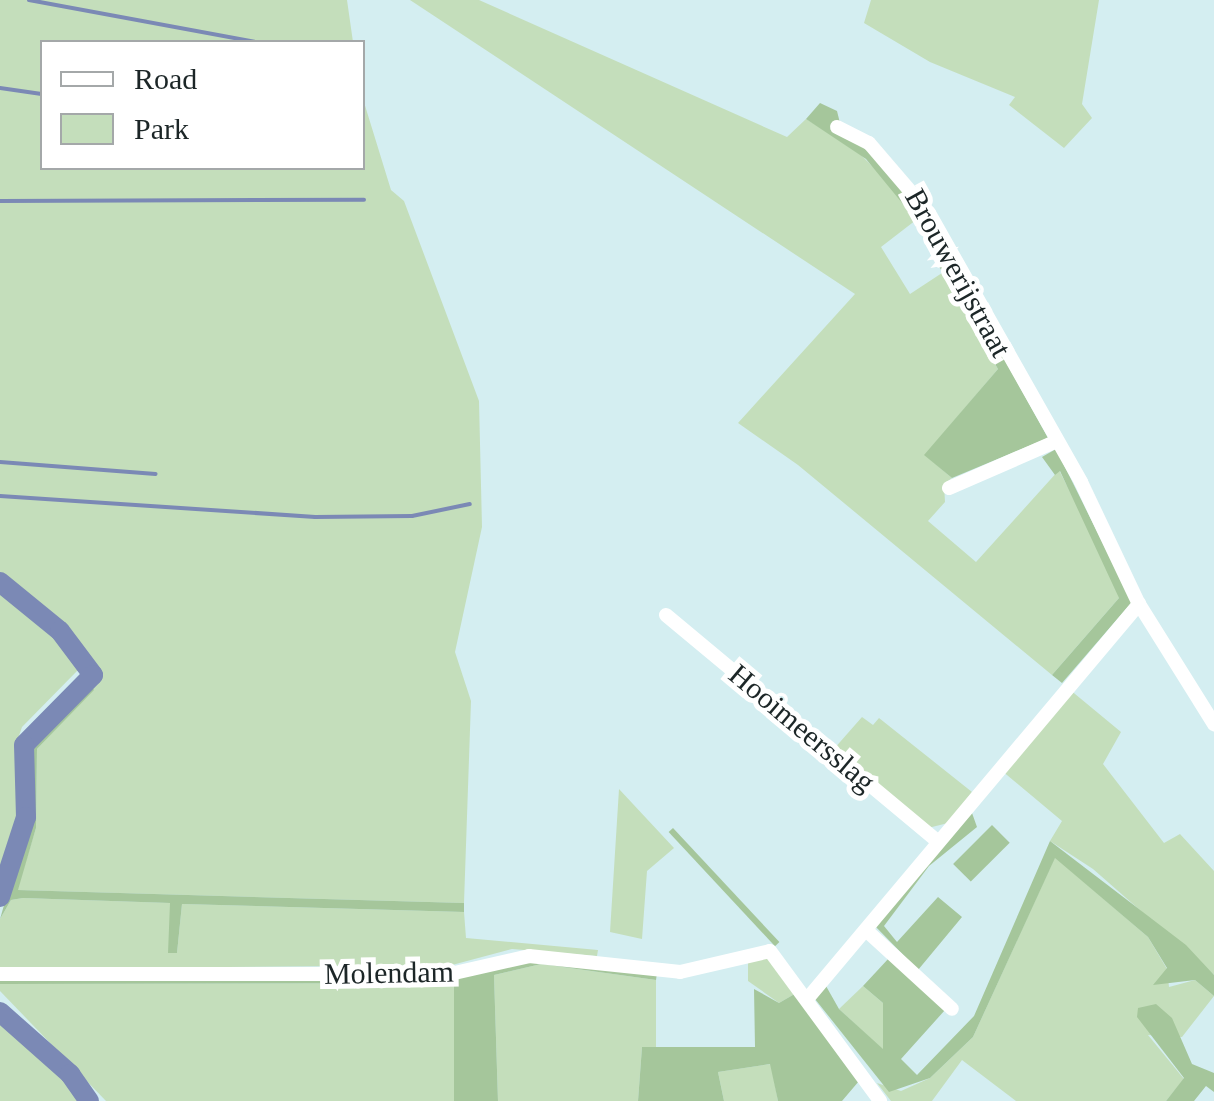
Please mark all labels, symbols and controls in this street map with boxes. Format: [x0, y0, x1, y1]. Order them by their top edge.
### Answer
legend [40, 40, 365, 170]
text: Road [134, 62, 197, 95]
text: Park [134, 112, 189, 145]
street label: Brouwerijstraat [897, 183, 1019, 363]
street label: Hooimeersslag [722, 656, 882, 800]
street label: Molendam [324, 954, 454, 992]

